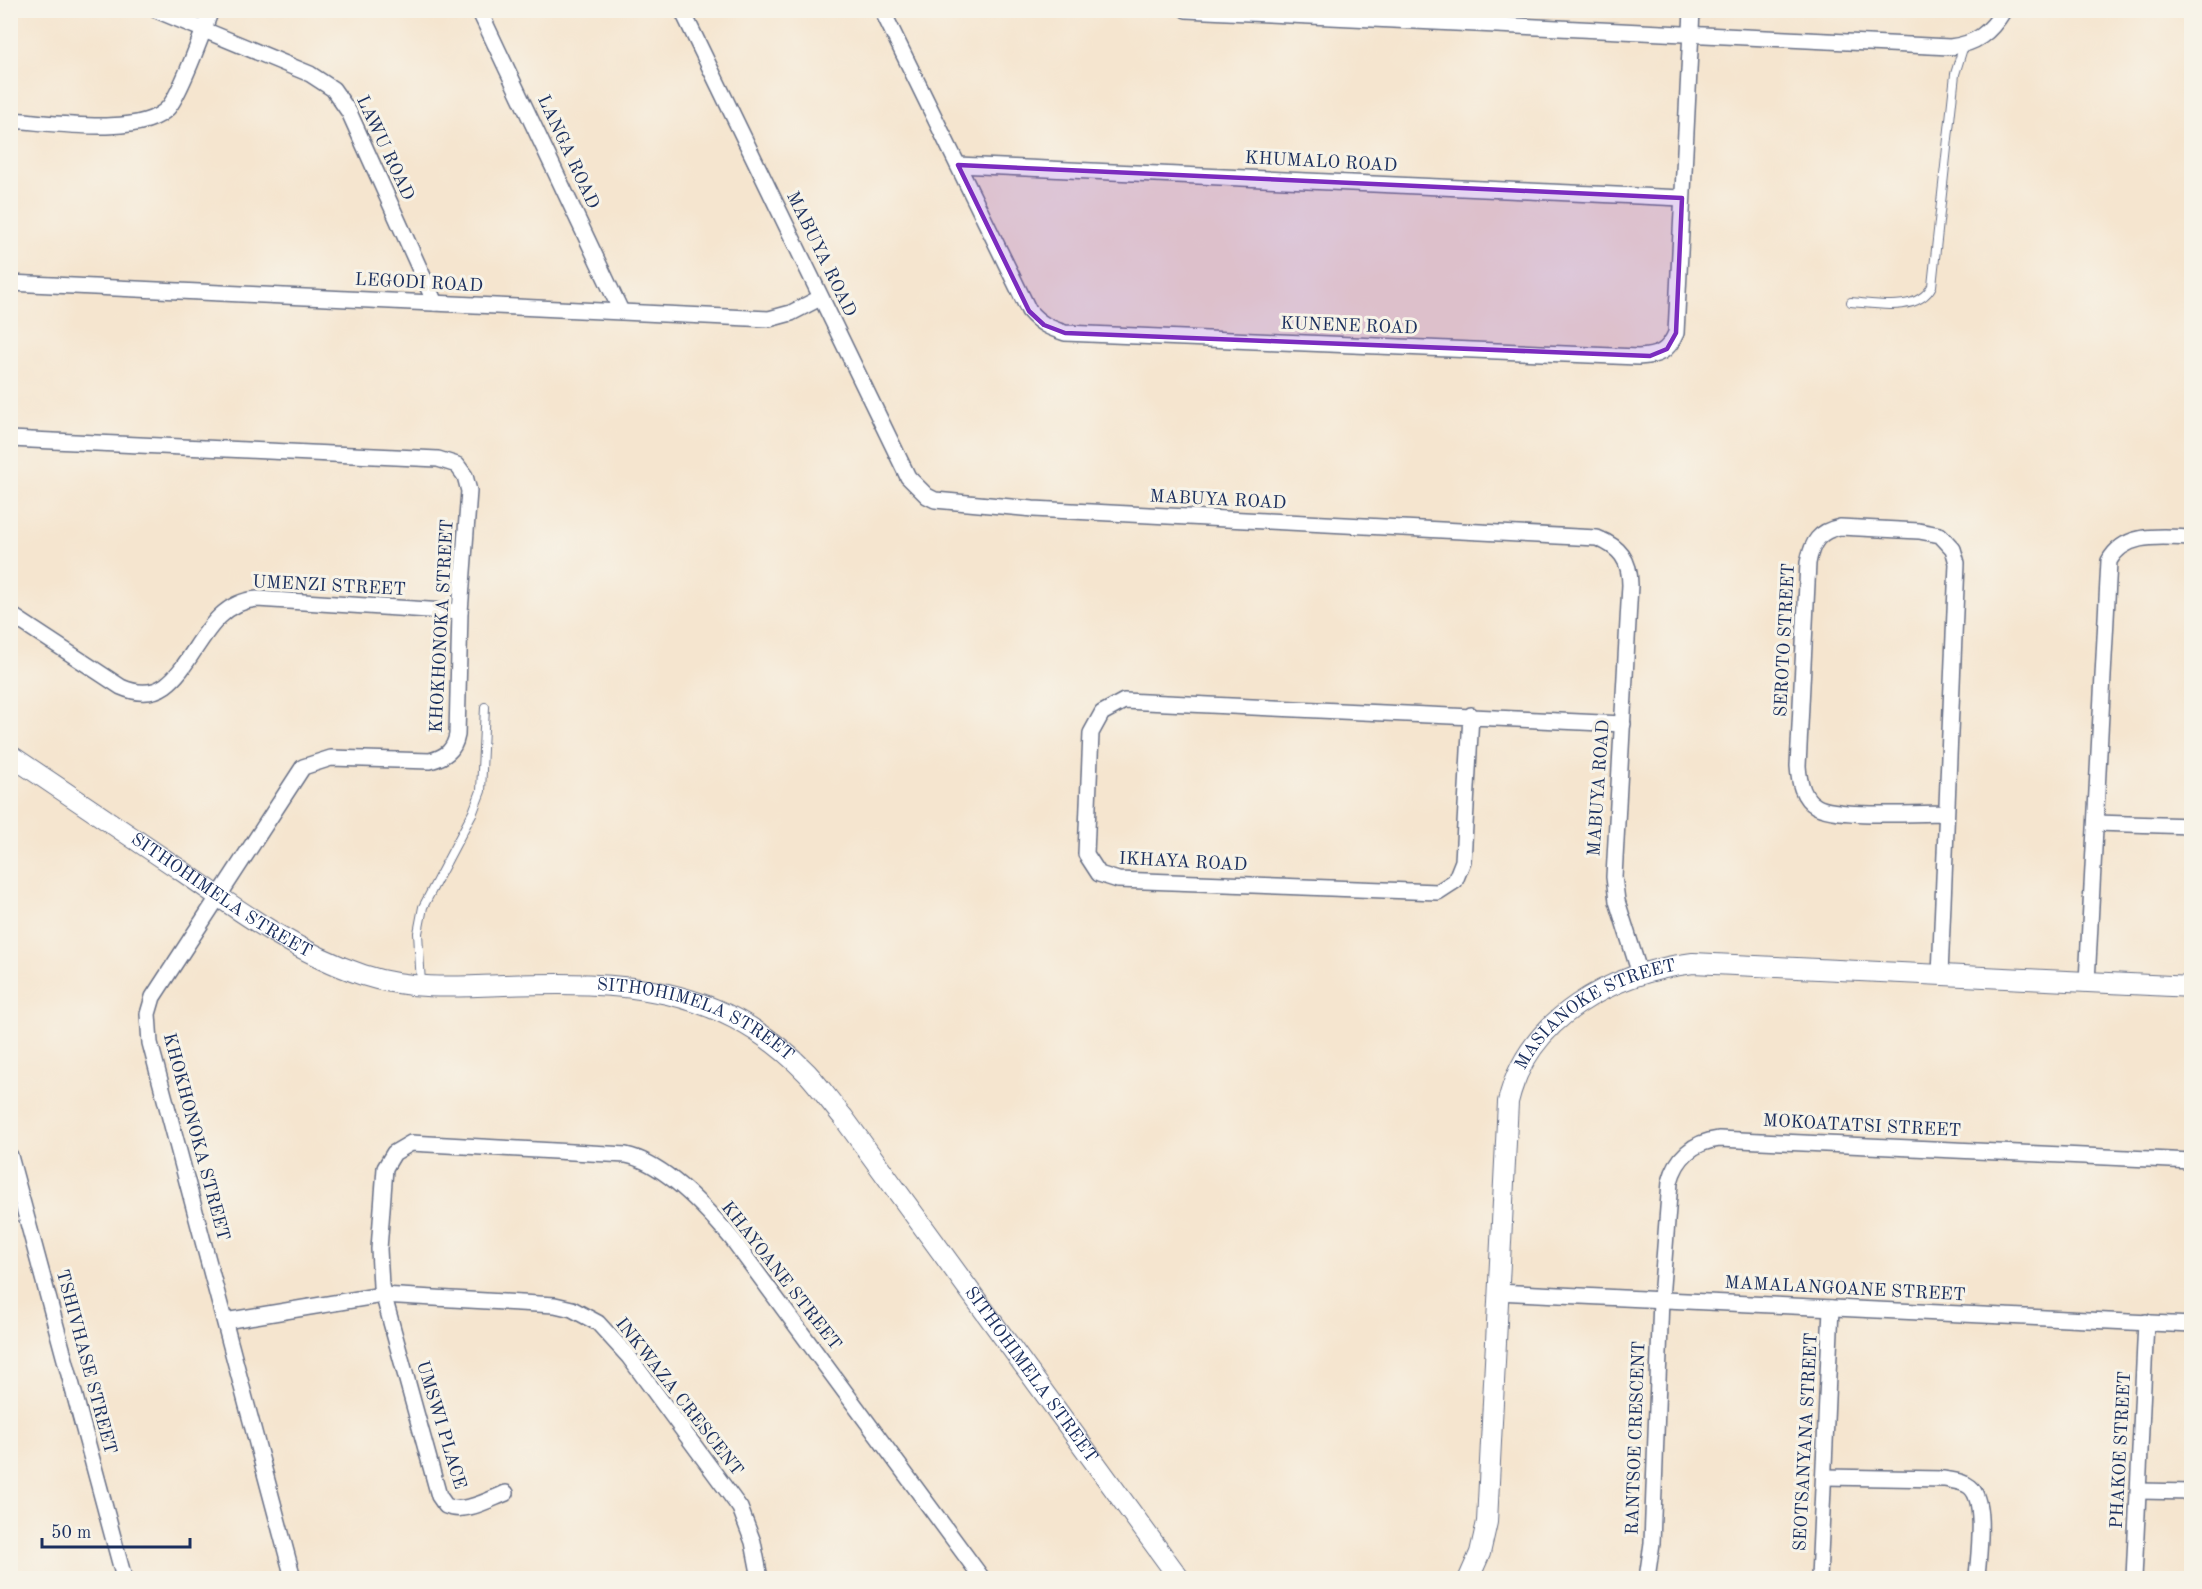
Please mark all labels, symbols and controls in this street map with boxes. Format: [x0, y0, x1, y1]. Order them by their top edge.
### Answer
street label: LANGA ROAD [534, 92, 602, 212]
street label: LAWU ROAD [353, 93, 417, 203]
street label: KHUMALO ROAD [1244, 149, 1398, 175]
street label: MABUYA ROAD [783, 188, 859, 320]
street label: LEGODI ROAD [354, 271, 484, 295]
street label: KUNENE ROAD [1280, 315, 1418, 337]
street label: MABUYA ROAD [1149, 487, 1287, 513]
street label: KHOKHONOKA STREET [427, 519, 457, 733]
street label: SEROTO STREET [1772, 563, 1798, 717]
street label: UMENZI STREET [252, 573, 406, 599]
street label: MABUYA ROAD [1585, 719, 1613, 857]
street label: SITHOHIMELA STREET [128, 830, 315, 961]
street label: IKHAYA ROAD [1118, 850, 1248, 874]
street label: MASIANOKE STREET [1512, 957, 1677, 1073]
street label: SITHOHIMELA STREET [596, 976, 797, 1064]
street label: KHOKHONOKA STREET [160, 1031, 232, 1243]
street label: MOKOATATSI STREET [1762, 1112, 1962, 1140]
street label: KHAYOANE STREET [718, 1198, 844, 1354]
street label: TSHIVHASE STREET [53, 1268, 119, 1456]
street label: MAMALANGOANE STREET [1724, 1274, 1966, 1304]
street label: SITHOHIMELA STREET [961, 1284, 1101, 1466]
street label: INKWAZA CRESCENT [612, 1315, 746, 1479]
street label: SEOTSANYANA STREET [1791, 1332, 1821, 1552]
street label: RANTSOE CRESCENT [1624, 1341, 1648, 1535]
street label: UMSWI PLACE [413, 1359, 469, 1491]
street label: PHAKOE STREET [2108, 1371, 2134, 1529]
scale bar [42, 1511, 190, 1549]
text: 50 m [51, 1524, 91, 1542]

